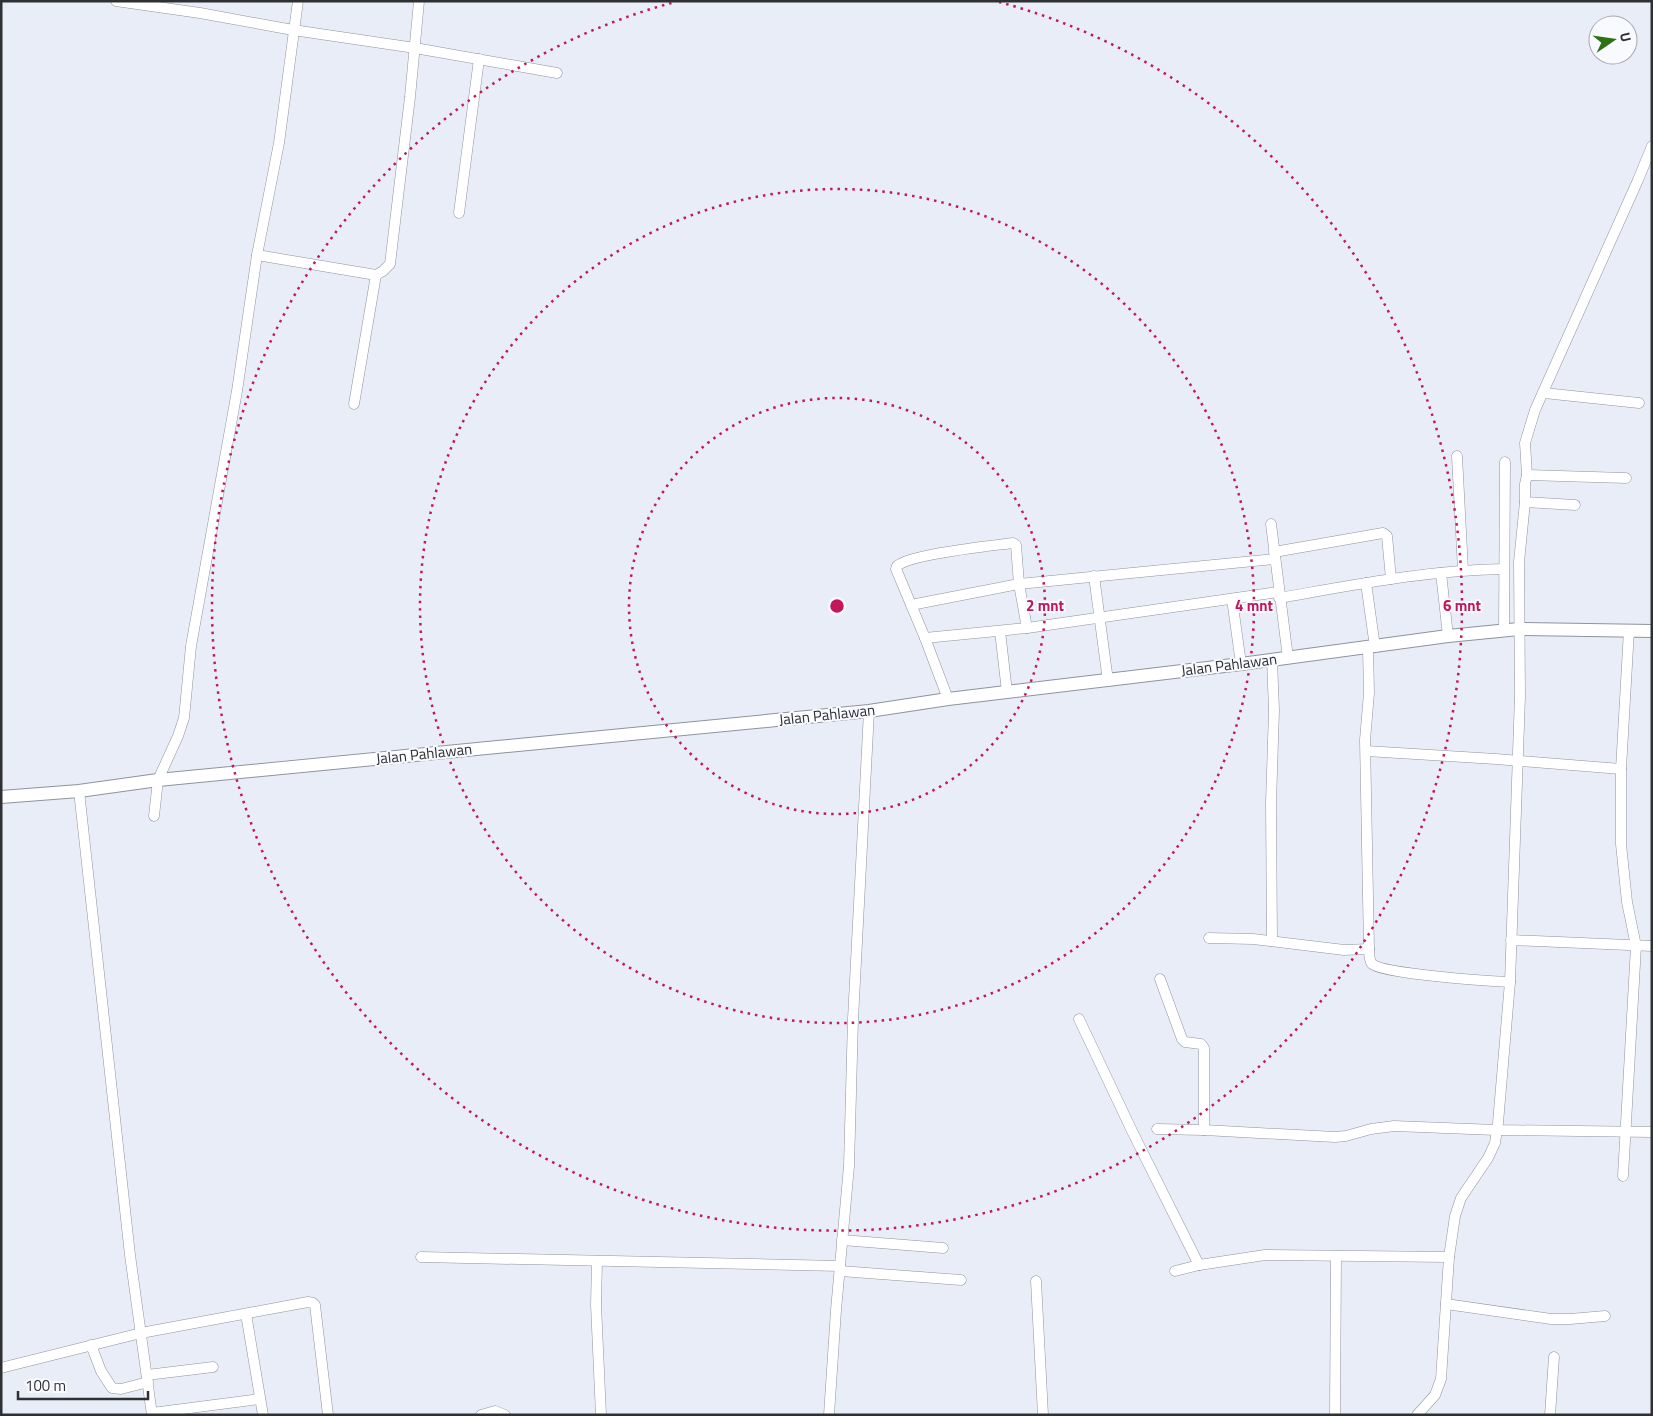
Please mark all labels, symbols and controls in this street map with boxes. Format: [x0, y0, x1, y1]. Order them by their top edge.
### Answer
north arrow [1588, 15, 1638, 65]
text: U [1615, 30, 1637, 44]
text: 2 mnt [1026, 594, 1065, 617]
text: 4 mnt [1235, 594, 1274, 617]
text: 6 mnt [1443, 594, 1482, 617]
centre of rings [828, 597, 846, 615]
street label: Jalan Pahlawan [1180, 647, 1278, 682]
street label: Jalan Pahlawan [778, 698, 876, 731]
street label: Jalan Pahlawan [375, 737, 473, 770]
scale bar [18, 1368, 148, 1400]
text: 100 m [25, 1374, 66, 1397]

